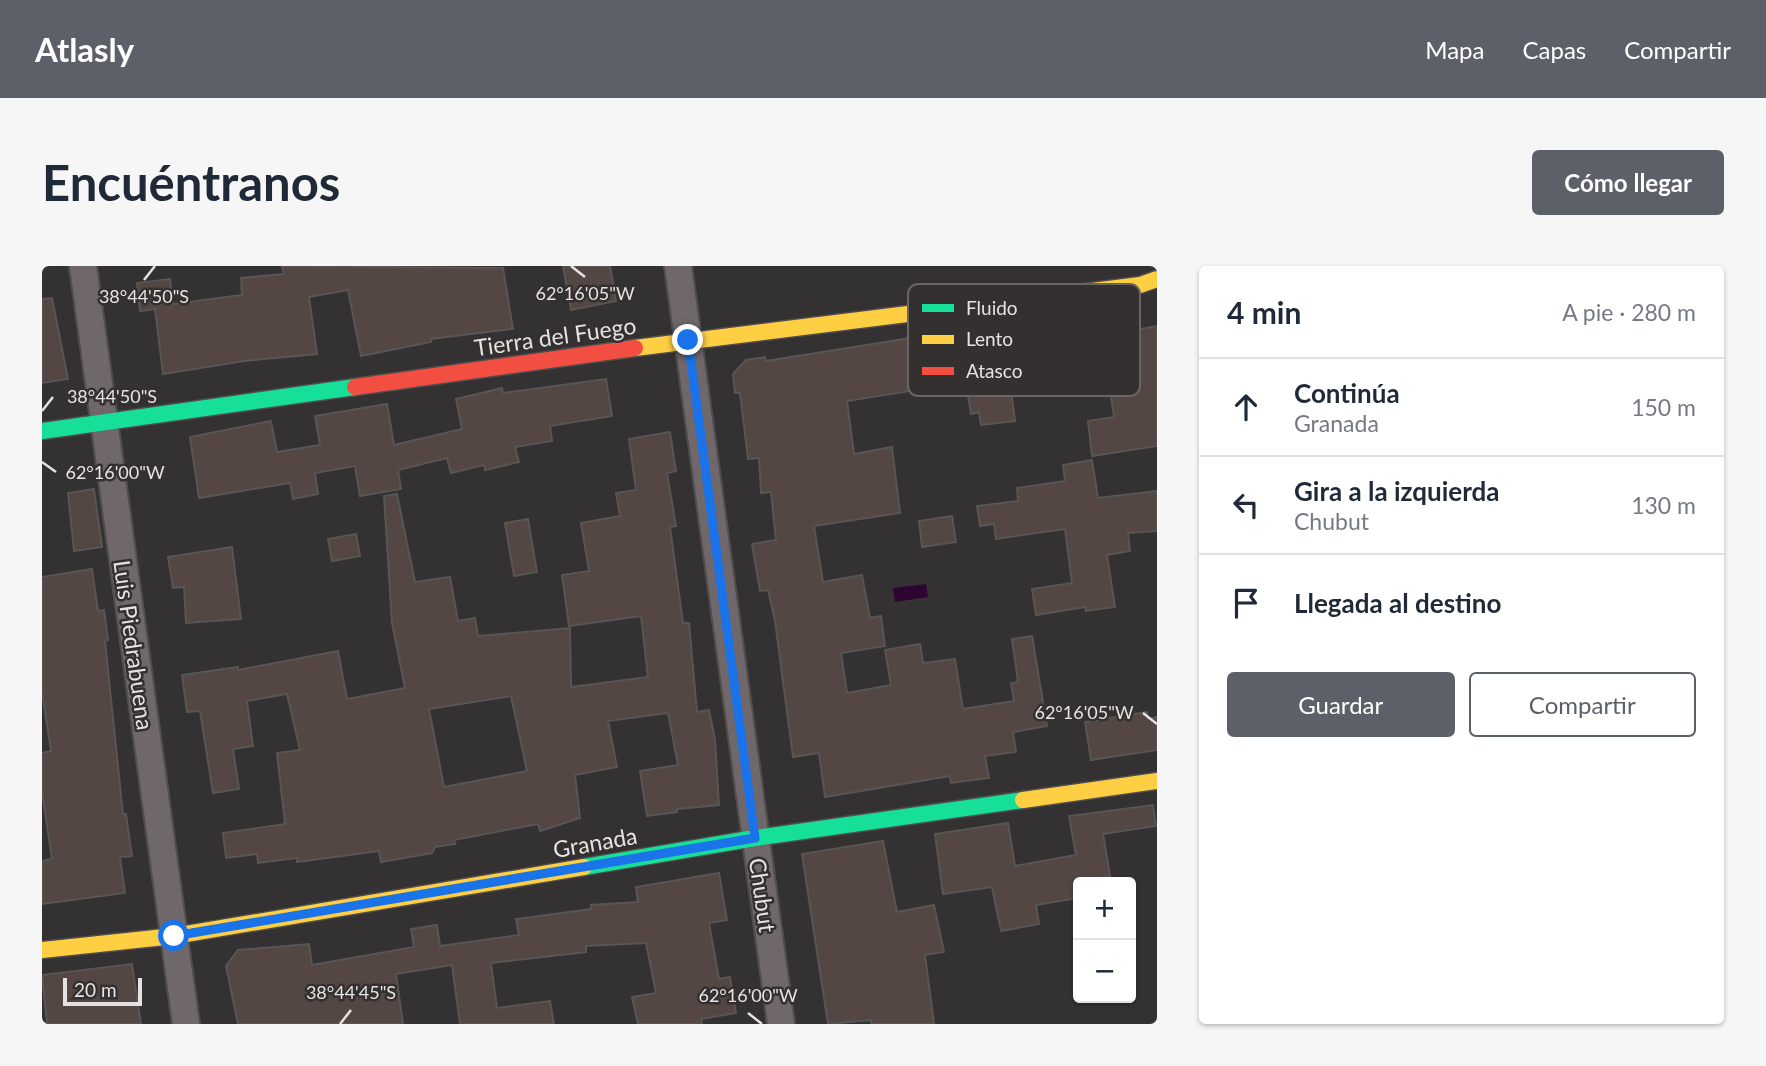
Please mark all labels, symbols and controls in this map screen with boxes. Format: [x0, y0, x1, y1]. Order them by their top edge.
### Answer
text: Atlasly [35, 29, 134, 69]
text: Mapa [1425, 35, 1484, 64]
text: Capas [1522, 35, 1586, 64]
text: Compartir [1624, 35, 1731, 64]
button: Cómo llegar [1532, 150, 1724, 215]
text: Encuéntranos [42, 153, 340, 211]
text: 62°16'05"W [535, 282, 635, 304]
legend [908, 284, 1140, 396]
text: 38°44'50"S [99, 285, 189, 307]
text: 4 min [1227, 294, 1301, 330]
text: Fluido [966, 296, 1018, 319]
text: A pie · 280 m [1562, 298, 1696, 326]
street label: Tierra del Fuego [472, 311, 638, 361]
route end [672, 324, 703, 355]
text: Lento [966, 327, 1013, 350]
text: Atasco [966, 359, 1022, 382]
text: Continúa [1294, 377, 1400, 409]
text: 38°44'50"S [67, 385, 157, 407]
icon: ahead [1227, 388, 1265, 426]
text: 150 m [1631, 393, 1696, 421]
text: Granada [1294, 409, 1379, 437]
text: 62°16'00"W [65, 461, 165, 483]
text: Gira a la izquierda [1294, 475, 1500, 507]
icon: left [1227, 486, 1265, 524]
text: 130 m [1631, 491, 1696, 519]
text: Chubut [1294, 507, 1369, 535]
street label: Luis Piedrabuena [108, 558, 160, 732]
icon: arrive [1227, 584, 1265, 622]
text: Llegada al destino [1294, 587, 1501, 619]
button: Guardar [1227, 672, 1455, 737]
button: Compartir [1469, 672, 1696, 737]
text: 62°16'05"W [1034, 701, 1134, 723]
street label: Granada [551, 821, 639, 863]
street label: Chubut [744, 856, 782, 935]
map controls [1073, 877, 1136, 1003]
button: + [1073, 877, 1136, 940]
route start [158, 920, 189, 951]
button: − [1073, 940, 1136, 1003]
scale bar [63, 975, 142, 1007]
text: 20 m [74, 978, 117, 1001]
text: 38°44'45"S [306, 981, 396, 1003]
text: 62°16'00"W [698, 984, 798, 1006]

